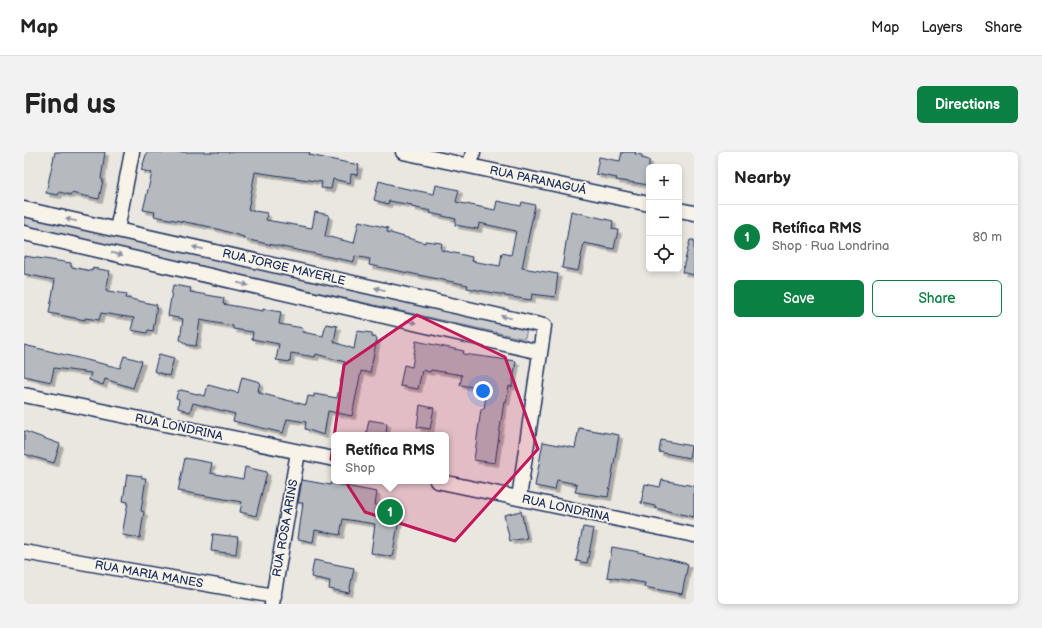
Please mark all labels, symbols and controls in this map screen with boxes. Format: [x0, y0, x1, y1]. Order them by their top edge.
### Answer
text: Map [20, 16, 58, 39]
text: Map [871, 19, 899, 36]
text: Layers [921, 19, 963, 36]
text: Share [985, 19, 1022, 36]
button: Directions [917, 86, 1018, 123]
text: Find us [24, 88, 116, 121]
street label: RUA PARANAGUÁ [488, 161, 589, 198]
map controls [646, 164, 682, 272]
button: + [646, 164, 682, 200]
text: Nearby [734, 168, 791, 188]
button: − [646, 200, 682, 236]
one-way arrow [65, 216, 77, 222]
text: Retífica RMS [772, 219, 861, 238]
text: 1 [744, 229, 750, 245]
text: 80 m [973, 229, 1002, 245]
button: locate [646, 236, 682, 272]
text: Shop · Rua Londrina [772, 238, 889, 254]
one-way arrow [192, 245, 204, 251]
street label: RUA JORGE MAYERLE [221, 246, 347, 289]
one-way arrow [110, 252, 123, 258]
button: Save [734, 280, 864, 317]
button: Share [872, 280, 1002, 317]
one-way arrow [237, 281, 249, 287]
one-way arrow [373, 285, 386, 291]
one-way arrow [500, 314, 513, 320]
one-way arrow [405, 320, 417, 326]
your location [473, 381, 493, 401]
street label: RUA LONDRINA [133, 411, 225, 444]
popup [331, 432, 449, 484]
text: Retífica RMS [345, 441, 435, 460]
text: Shop [345, 460, 375, 476]
street label: RUA ROSA ARINS [270, 478, 301, 578]
street label: RUA LONDRINA [520, 492, 612, 525]
pin: 1 [377, 497, 403, 527]
street label: RUA MARIA MANES [93, 558, 204, 591]

